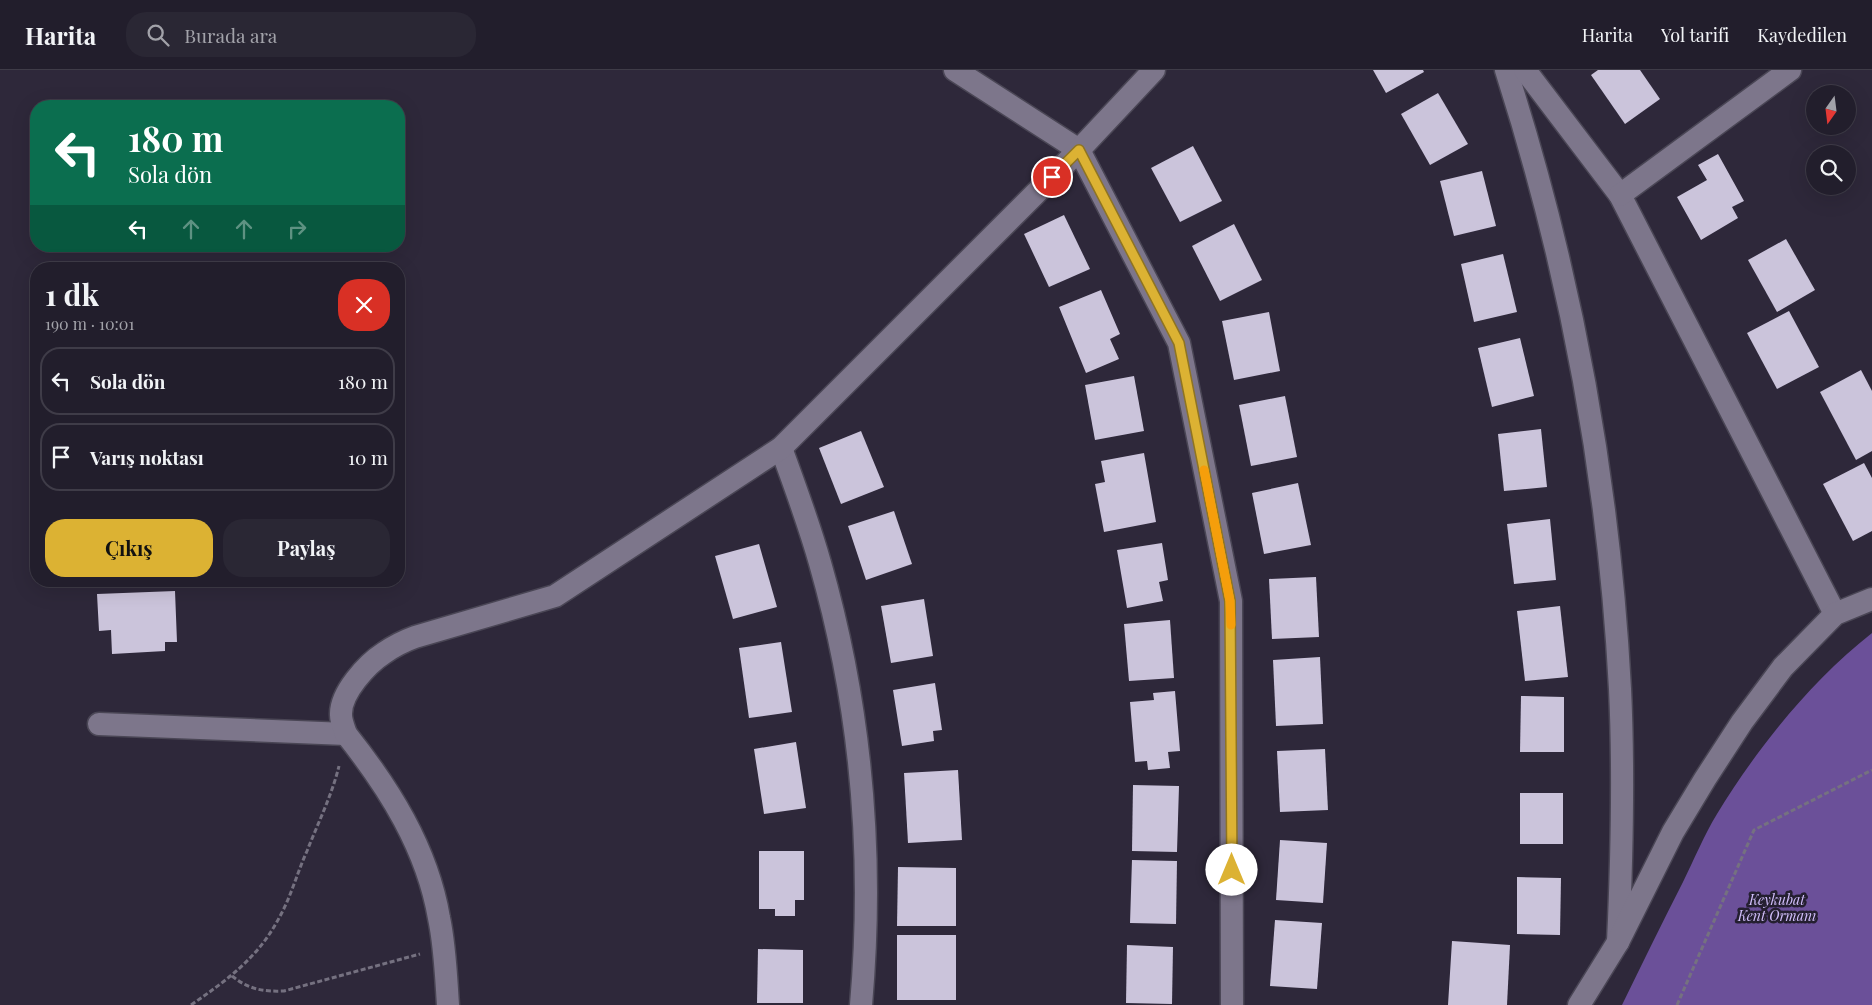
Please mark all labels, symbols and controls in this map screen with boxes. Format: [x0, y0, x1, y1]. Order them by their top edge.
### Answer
search box [126, 12, 476, 57]
text: Harita [25, 19, 96, 51]
icon: search [144, 21, 172, 49]
text: Burada ara [184, 22, 277, 48]
text: Harita [1582, 23, 1633, 47]
text: Yol tarifi [1661, 23, 1729, 47]
text: Kaydedilen [1757, 23, 1847, 47]
north arrow [1806, 85, 1856, 135]
map controls [1806, 85, 1856, 195]
text: 180 m [128, 114, 223, 161]
icon: left [45, 120, 110, 185]
button: search [1806, 145, 1856, 195]
pin [1031, 156, 1073, 198]
text: Sola dön [128, 159, 212, 189]
icon: arrive [1038, 163, 1066, 191]
icon: left [124, 215, 152, 243]
icon: ahead [177, 215, 205, 243]
icon: ahead [230, 215, 258, 243]
icon: right [283, 215, 311, 243]
text: 1 dk [45, 274, 99, 314]
button: close [338, 279, 390, 331]
text: 190 m · 10:01 [45, 313, 134, 334]
icon: left [47, 367, 75, 395]
text: Sola dön [90, 368, 166, 394]
text: 180 m [338, 368, 388, 394]
icon: arrive [47, 443, 75, 471]
text: Varış noktası [90, 444, 204, 470]
text: 10 m [348, 444, 388, 470]
button: Çıkış [45, 519, 213, 577]
button: Paylaş [223, 519, 390, 577]
position arrow [1205, 843, 1257, 895]
park label: Keykubat Kent Ormanı [1737, 890, 1816, 925]

